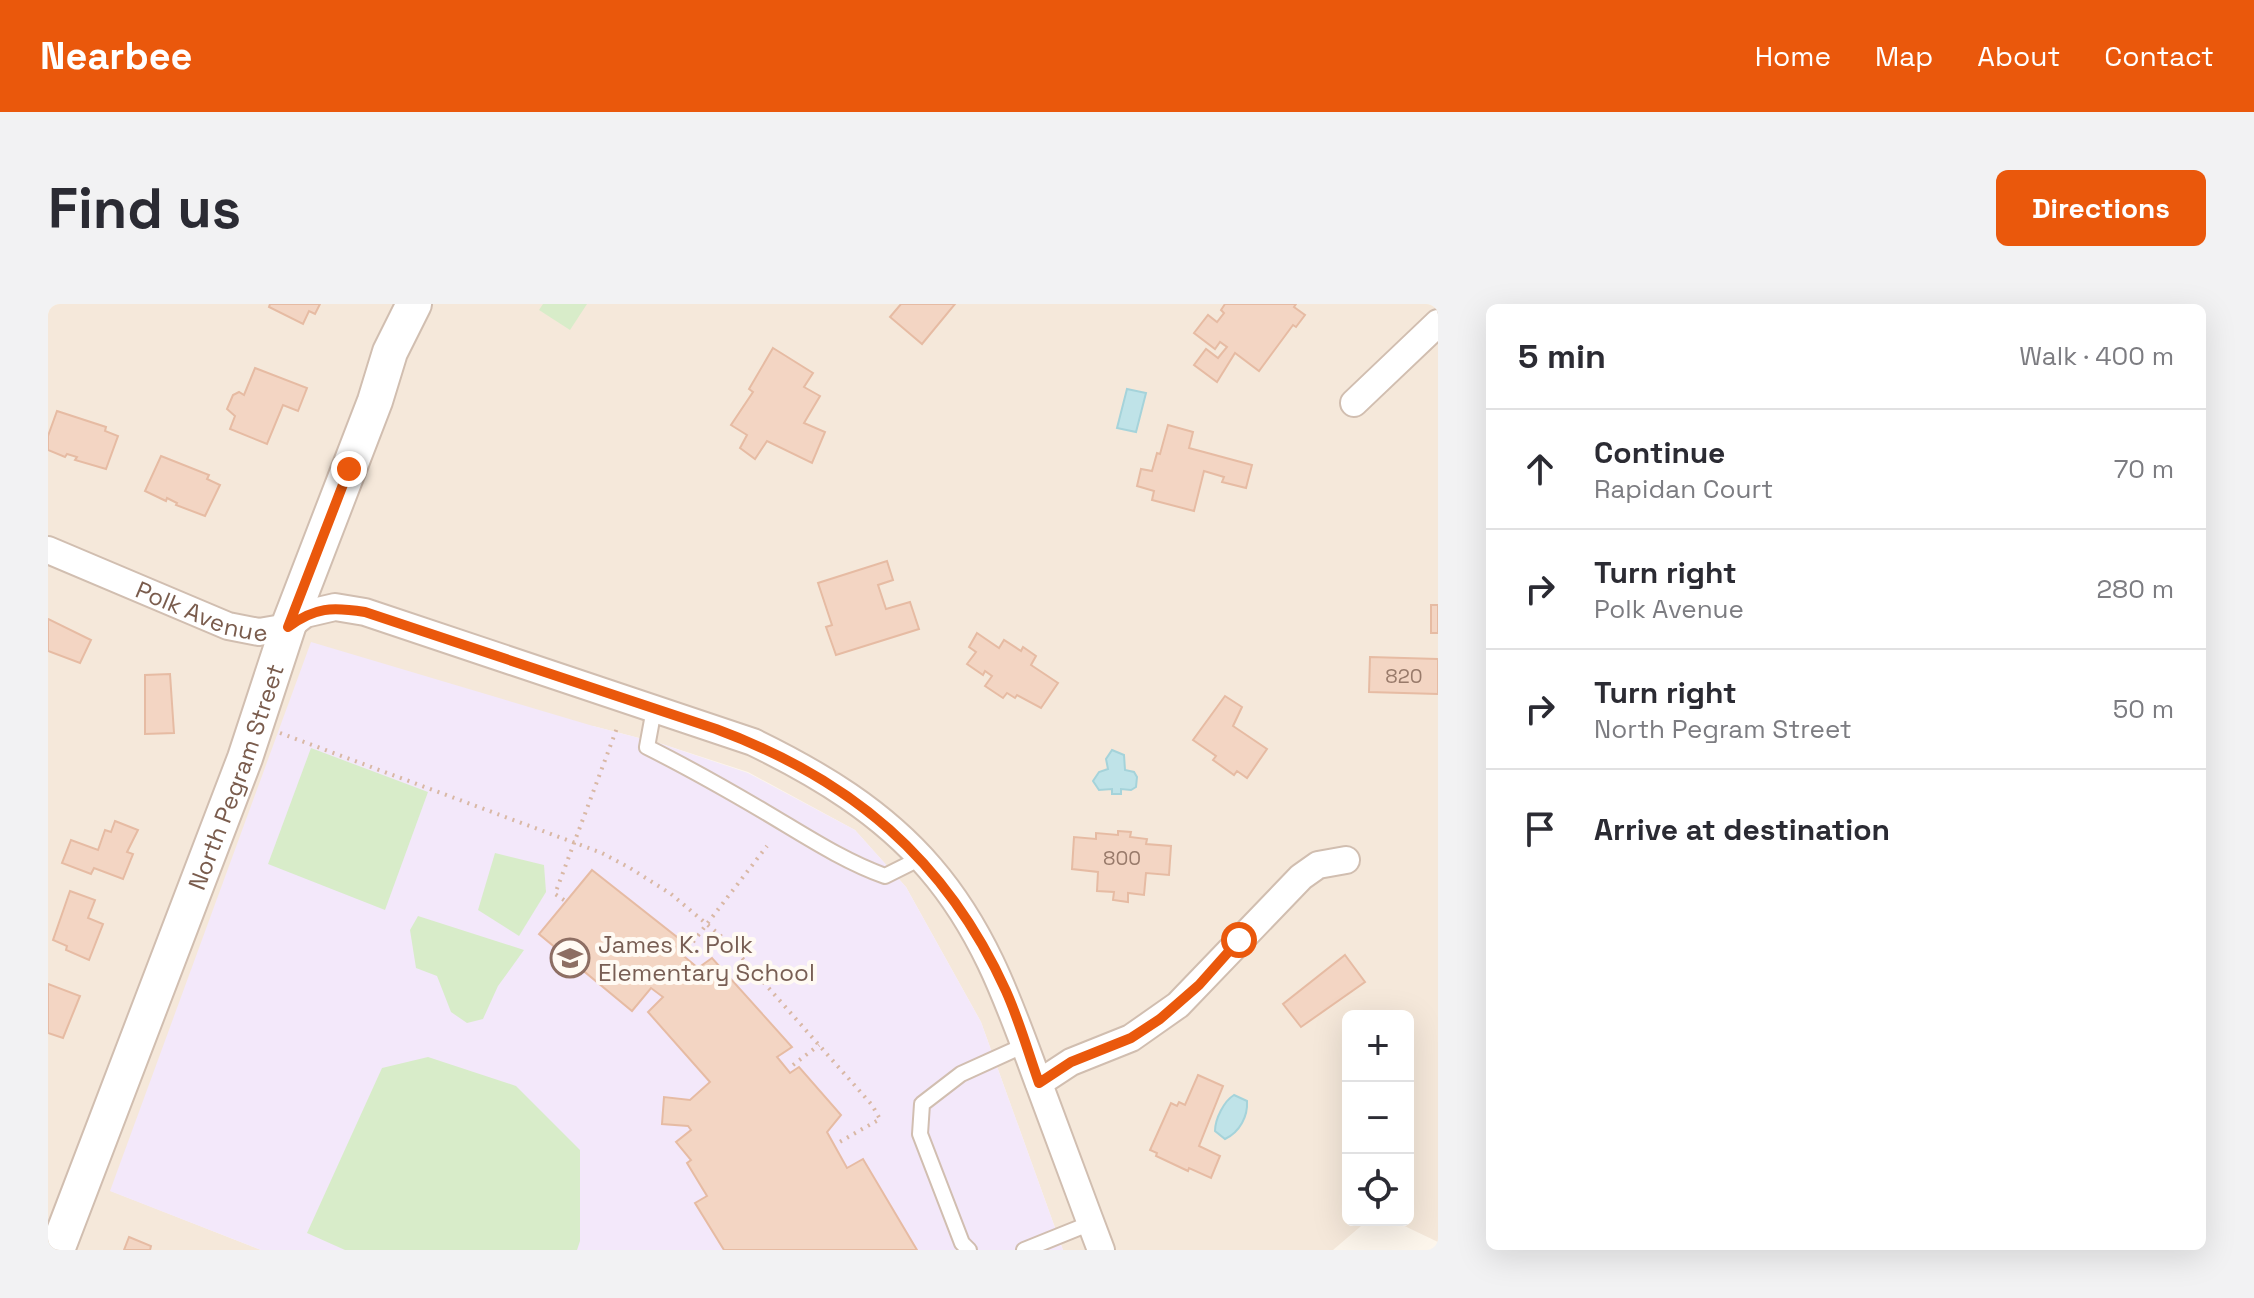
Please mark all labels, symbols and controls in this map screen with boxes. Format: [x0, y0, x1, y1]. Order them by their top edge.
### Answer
text: Nearbee [40, 32, 193, 80]
text: Home [1755, 38, 1831, 74]
text: Map [1875, 38, 1933, 74]
text: About [1977, 38, 2060, 74]
text: Contact [2104, 38, 2214, 74]
button: Directions [1996, 170, 2206, 246]
text: Find us [48, 173, 241, 244]
text: 5 min [1518, 335, 1606, 378]
text: Walk · 400 m [2019, 339, 2174, 373]
text: Continue [1594, 433, 1725, 472]
icon: ahead [1518, 447, 1562, 491]
route end [331, 451, 367, 487]
text: 70 m [2114, 452, 2174, 486]
text: Rapidan Court [1594, 472, 1773, 506]
text: Turn right [1594, 553, 1737, 592]
icon: right [1518, 567, 1562, 611]
text: 280 m [2096, 572, 2174, 606]
street label: Polk Avenue [131, 573, 270, 648]
text: Polk Avenue [1594, 592, 1744, 626]
street label: North Pegram Street [181, 660, 290, 894]
house number: 820 [1385, 663, 1423, 689]
text: Turn right [1594, 673, 1737, 712]
icon: right [1518, 687, 1562, 731]
text: 50 m [2113, 692, 2174, 726]
text: North Pegram Street [1594, 712, 1852, 746]
icon: arrive [1518, 807, 1562, 851]
text: Arrive at destination [1594, 810, 1890, 849]
house number: 800 [1103, 845, 1141, 871]
route start [1221, 922, 1257, 958]
place label: James K. Polk Elementary School [598, 929, 815, 988]
school or university icon: James K. Polk Elementary School [549, 937, 591, 979]
map controls [1342, 1010, 1414, 1226]
button: + [1342, 1010, 1414, 1082]
button: − [1342, 1082, 1414, 1154]
button: locate [1342, 1154, 1414, 1226]

